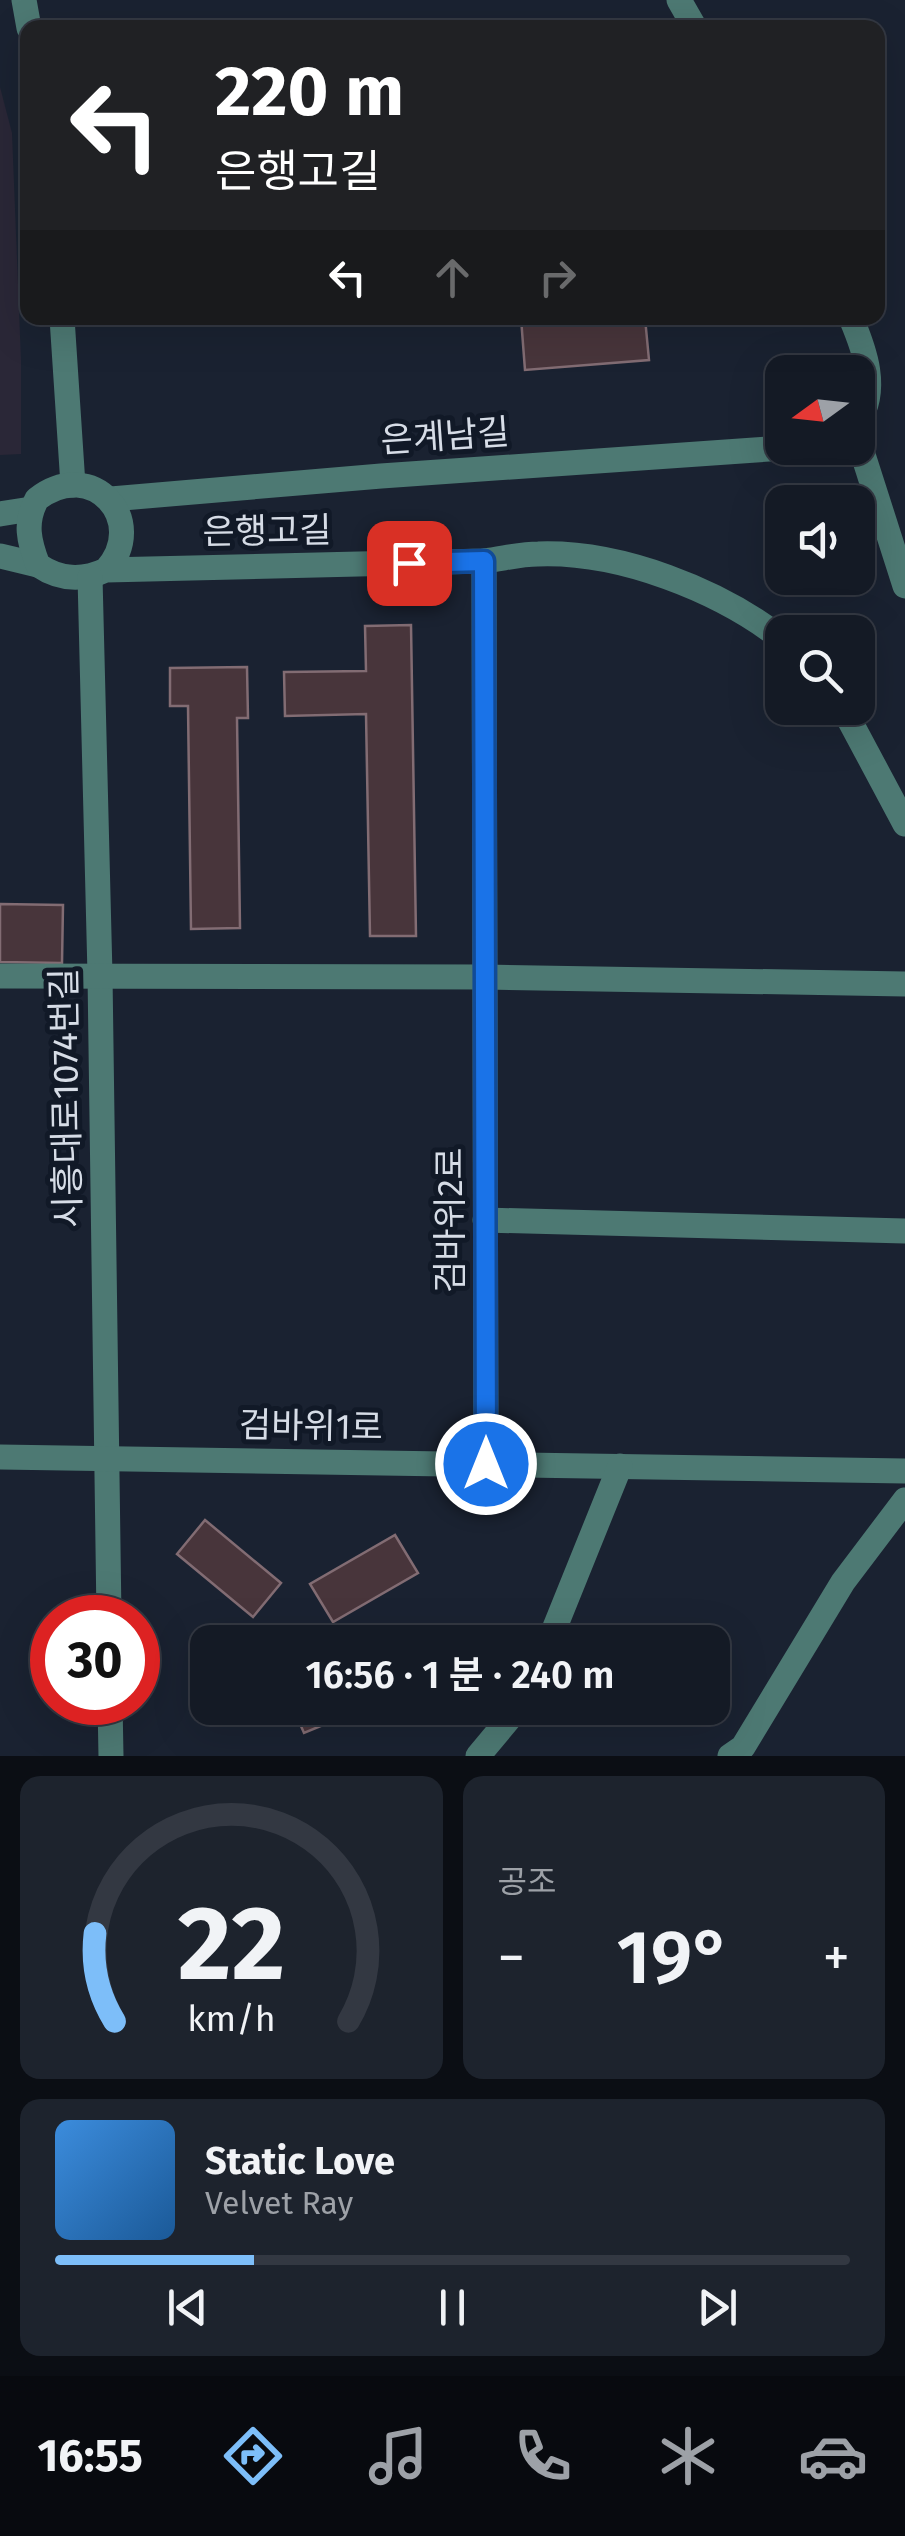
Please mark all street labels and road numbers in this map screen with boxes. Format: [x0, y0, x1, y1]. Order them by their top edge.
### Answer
street label: 은계남길 [379, 411, 511, 461]
street label: 은행고길 [202, 509, 332, 553]
street label: 시흥대로1074번길 [43, 968, 89, 1228]
street label: 검바위2로 [429, 1147, 471, 1293]
street label: 검바위1로 [239, 1404, 383, 1448]

